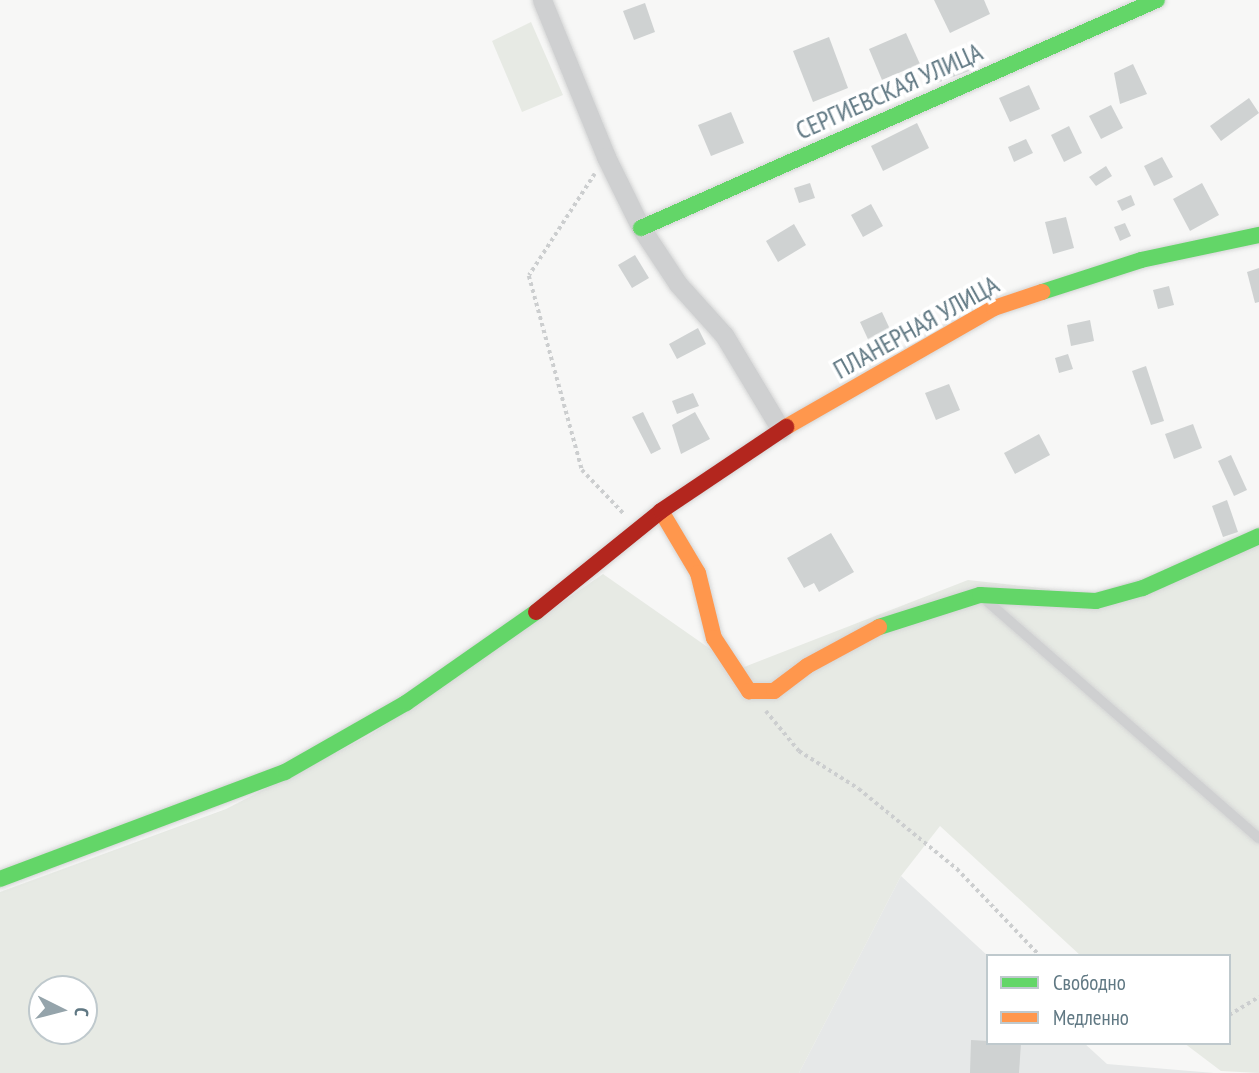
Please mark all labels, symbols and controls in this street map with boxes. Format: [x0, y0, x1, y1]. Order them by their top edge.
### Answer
street label: СЕРГИЕВСКАЯ УЛИЦА [791, 36, 987, 146]
street label: ПЛАНЕРНАЯ УЛИЦА [828, 269, 1004, 385]
legend [986, 954, 1231, 1045]
text: Свободно [1053, 969, 1126, 996]
north arrow [28, 975, 98, 1045]
text: Медленно [1053, 1004, 1129, 1031]
text: С [70, 1006, 94, 1018]

